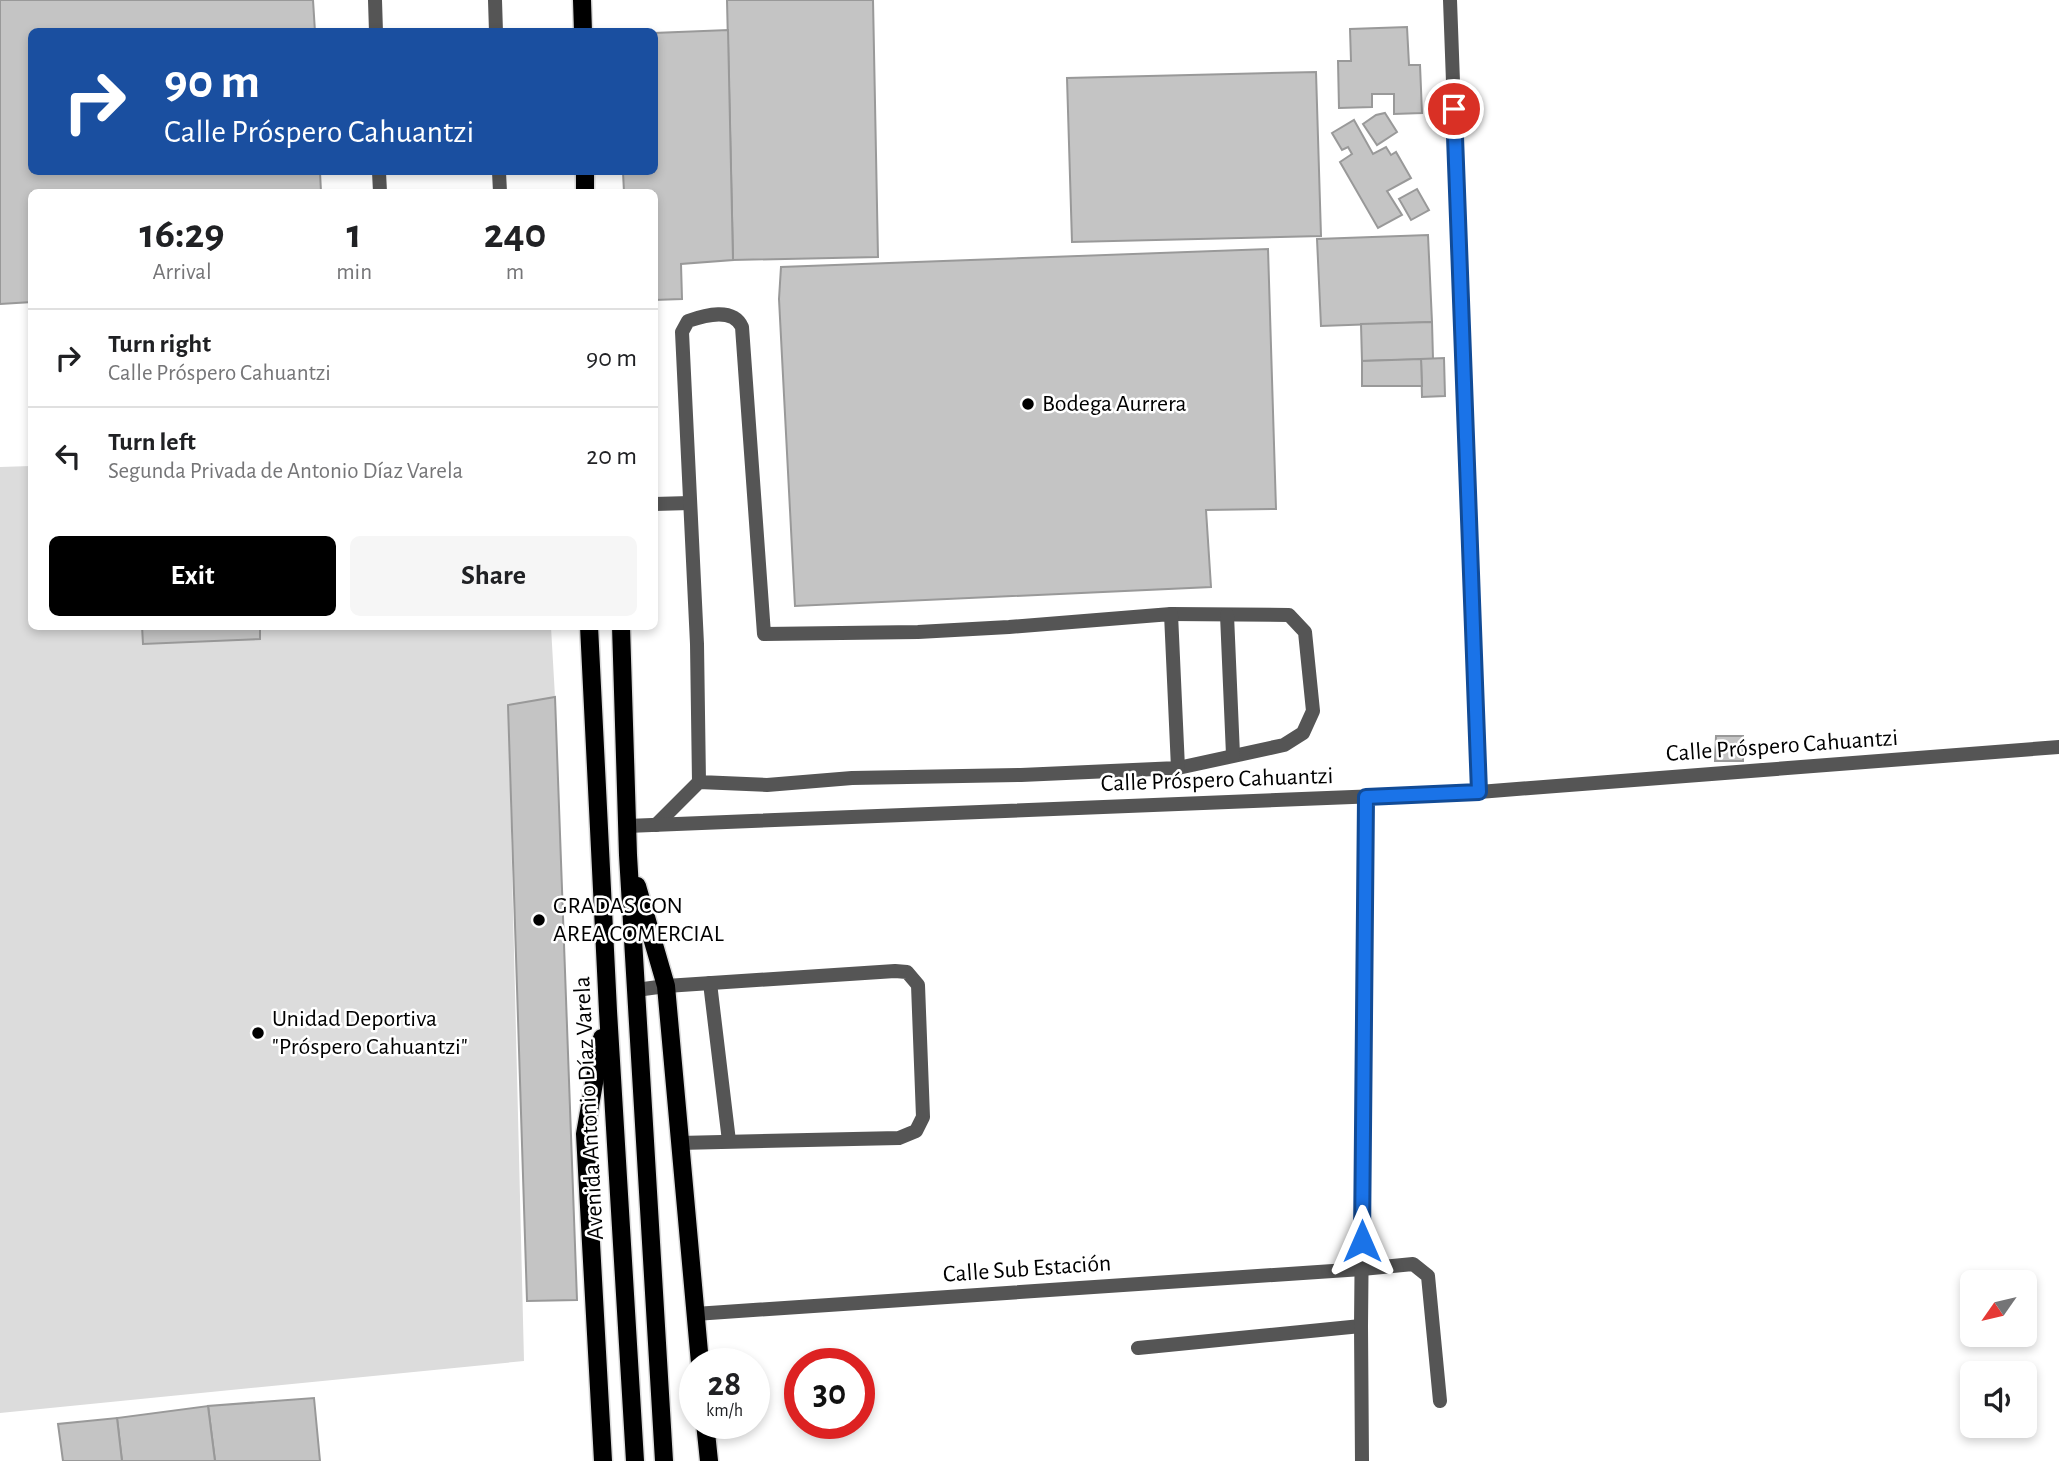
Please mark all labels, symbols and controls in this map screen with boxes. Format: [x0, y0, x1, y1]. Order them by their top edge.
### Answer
icon: right [49, 56, 140, 147]
text: 90 m [164, 58, 260, 107]
pin [1424, 79, 1484, 139]
icon: arrive [1435, 90, 1473, 128]
text: Calle Próspero Cahuantzi [164, 116, 474, 148]
text: 16:29 [140, 213, 225, 255]
text: 1 [347, 213, 362, 255]
text: 240 [484, 213, 546, 255]
text: Arrival [153, 261, 212, 284]
text: min [336, 261, 372, 284]
text: m [506, 261, 524, 284]
text: Turn right [108, 331, 211, 357]
icon: right [49, 339, 87, 377]
text: 90 m [586, 345, 637, 371]
text: Calle Próspero Cahuantzi [108, 362, 331, 385]
place label: Bodega Aurrera [1042, 392, 1187, 416]
marker: Bodega Aurrera [1020, 396, 1036, 412]
text: Turn left [108, 429, 196, 455]
icon: left [49, 437, 87, 475]
text: 20 m [586, 443, 637, 469]
text: Segunda Privada de Antonio Díaz Varela [108, 460, 463, 483]
button: Exit [49, 536, 336, 616]
button: Share [350, 536, 637, 616]
street label: Calle Próspero Cahuantzi [1665, 726, 1899, 766]
street label: Calle Próspero Cahuantzi [1100, 764, 1334, 796]
place label: GRADAS CON AREA COMERCIAL [553, 894, 724, 946]
marker: GRADAS CON AREA COMERCIAL [531, 912, 547, 928]
street label: Avenida Antonio Díaz Varela [570, 976, 608, 1240]
place label: Unidad Deportiva "Próspero Cahuantzi" [272, 1007, 468, 1059]
marker: Unidad Deportiva "Próspero Cahuantzi" [250, 1025, 266, 1041]
position arrow [1325, 1204, 1399, 1278]
street label: Calle Sub Estación [942, 1251, 1112, 1287]
north arrow [1960, 1270, 2037, 1348]
map controls [1960, 1270, 2037, 1438]
speed limit sign: 30 [784, 1348, 875, 1439]
button: sound [1960, 1361, 2037, 1438]
text: 28 [708, 1367, 741, 1402]
text: km/h [706, 1402, 743, 1420]

